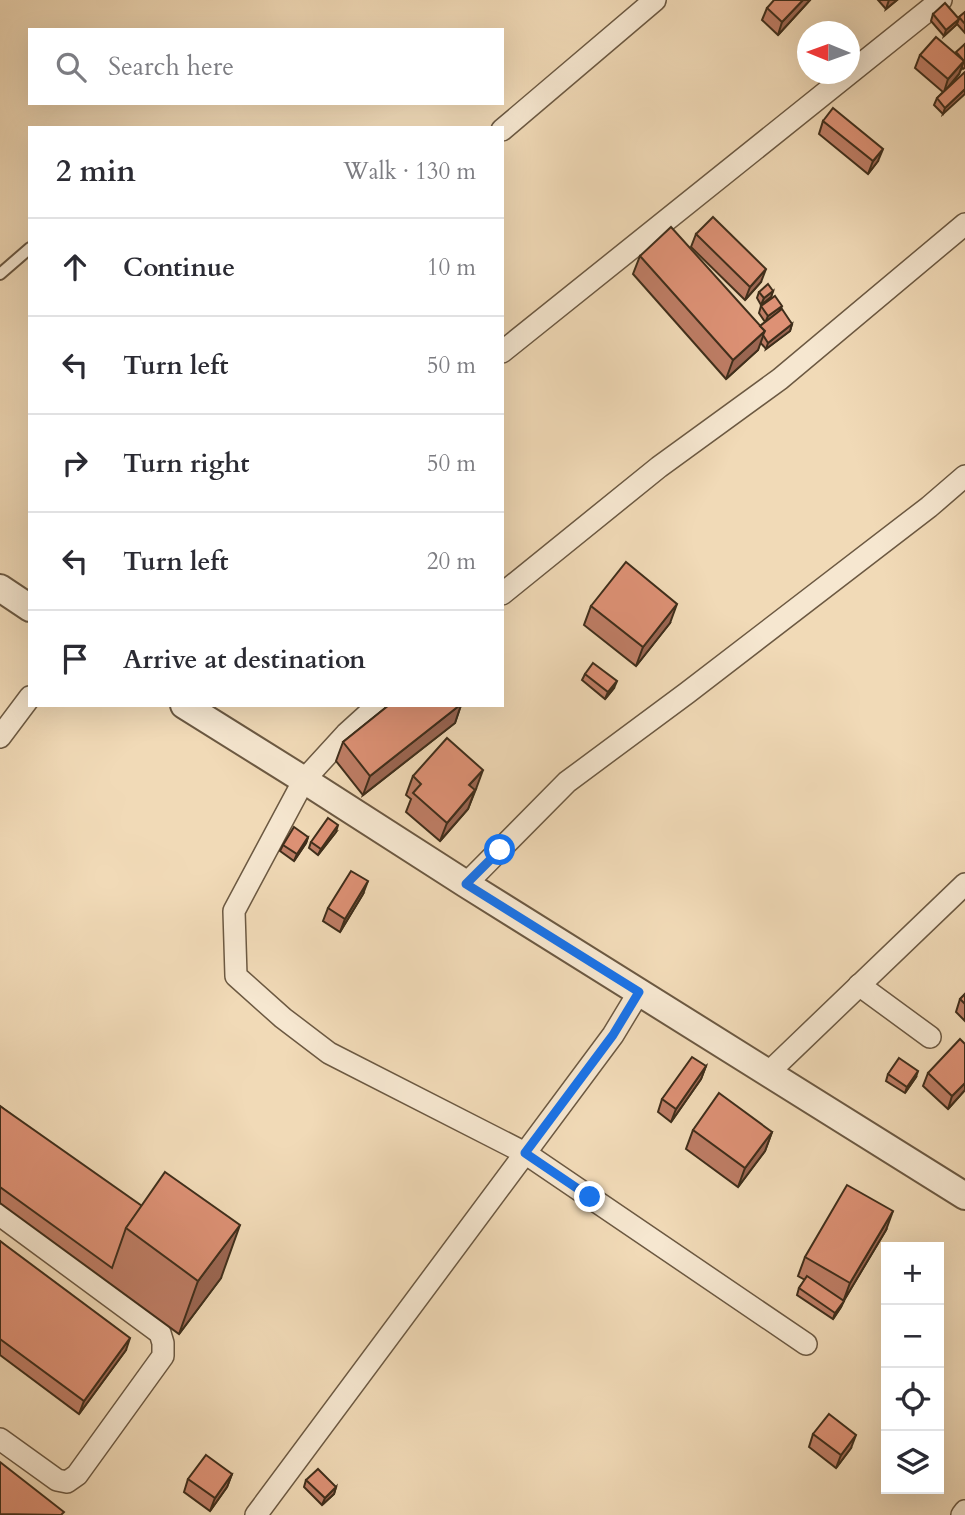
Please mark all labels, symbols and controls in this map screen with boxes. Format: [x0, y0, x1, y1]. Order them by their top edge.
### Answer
north arrow [797, 21, 860, 84]
search box [28, 28, 504, 105]
icon: search [52, 48, 90, 86]
text: Search here [108, 49, 234, 84]
text: 2 min [56, 151, 136, 192]
text: Walk · 130 m [343, 156, 476, 187]
icon: ahead [56, 248, 94, 286]
text: Continue [123, 250, 235, 285]
text: 10 m [427, 252, 476, 283]
icon: left [56, 346, 94, 384]
text: Turn left [123, 348, 228, 383]
text: 50 m [427, 350, 476, 381]
icon: right [56, 444, 94, 482]
text: Turn right [123, 446, 250, 481]
text: 50 m [427, 448, 476, 479]
icon: left [56, 542, 94, 580]
text: Turn left [123, 544, 228, 579]
text: 20 m [427, 546, 476, 577]
icon: arrive [56, 640, 94, 678]
text: Arrive at destination [123, 642, 366, 677]
route start [484, 834, 515, 865]
route end [574, 1181, 605, 1212]
map controls [881, 1242, 944, 1494]
button: + [881, 1242, 944, 1305]
button: − [881, 1305, 944, 1368]
button: locate [881, 1368, 944, 1431]
button: layers [881, 1431, 944, 1494]

